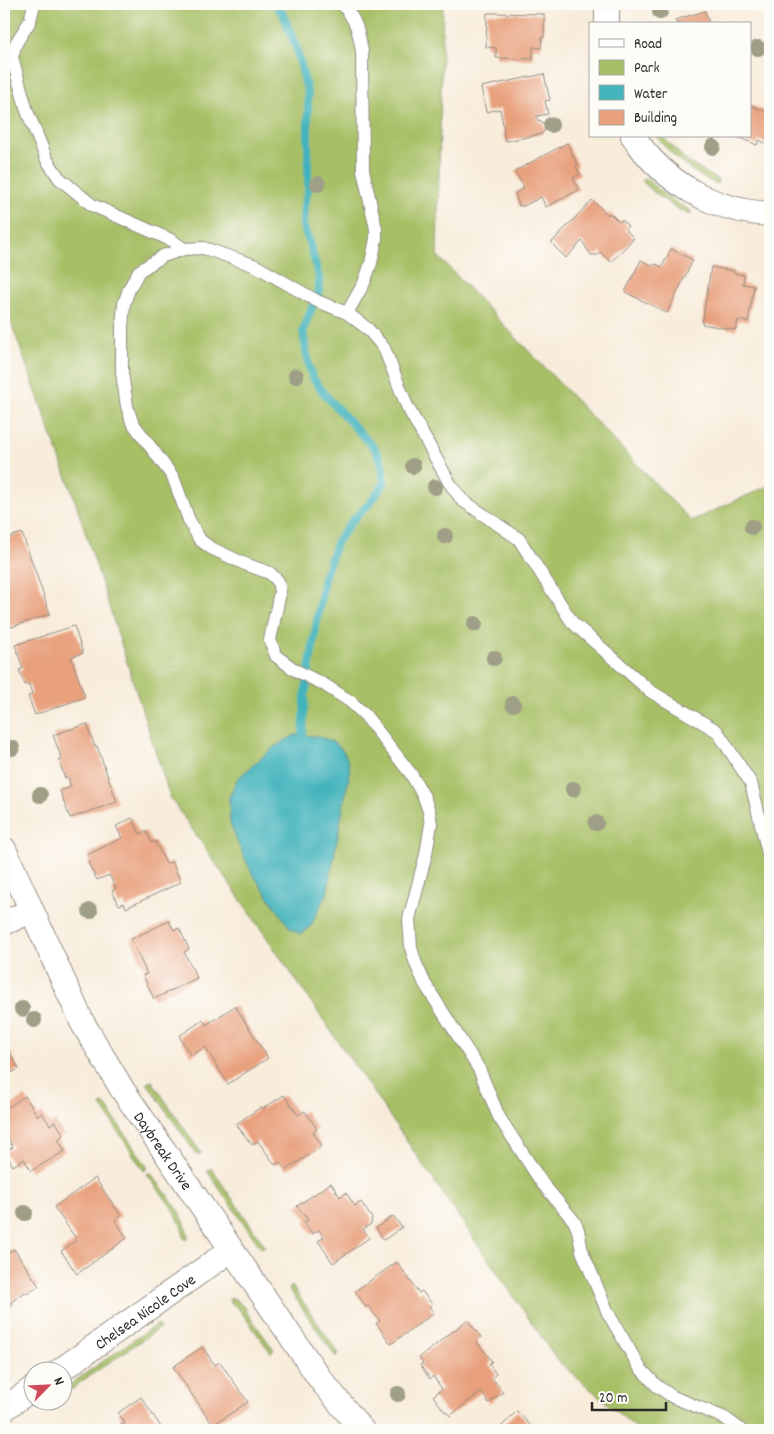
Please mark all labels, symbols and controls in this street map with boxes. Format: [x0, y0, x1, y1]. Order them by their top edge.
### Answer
legend [589, 22, 752, 138]
text: Road [634, 34, 662, 56]
text: Park [634, 58, 660, 80]
text: Water [634, 84, 668, 106]
text: Building [634, 108, 677, 130]
street label: Daybreak Drive [127, 1108, 197, 1196]
street label: Chelsea Nicole Cove [91, 1269, 201, 1357]
north arrow [22, 1362, 72, 1412]
text: N [48, 1374, 69, 1389]
scale bar [592, 1379, 665, 1411]
text: 20 m [599, 1388, 627, 1410]

